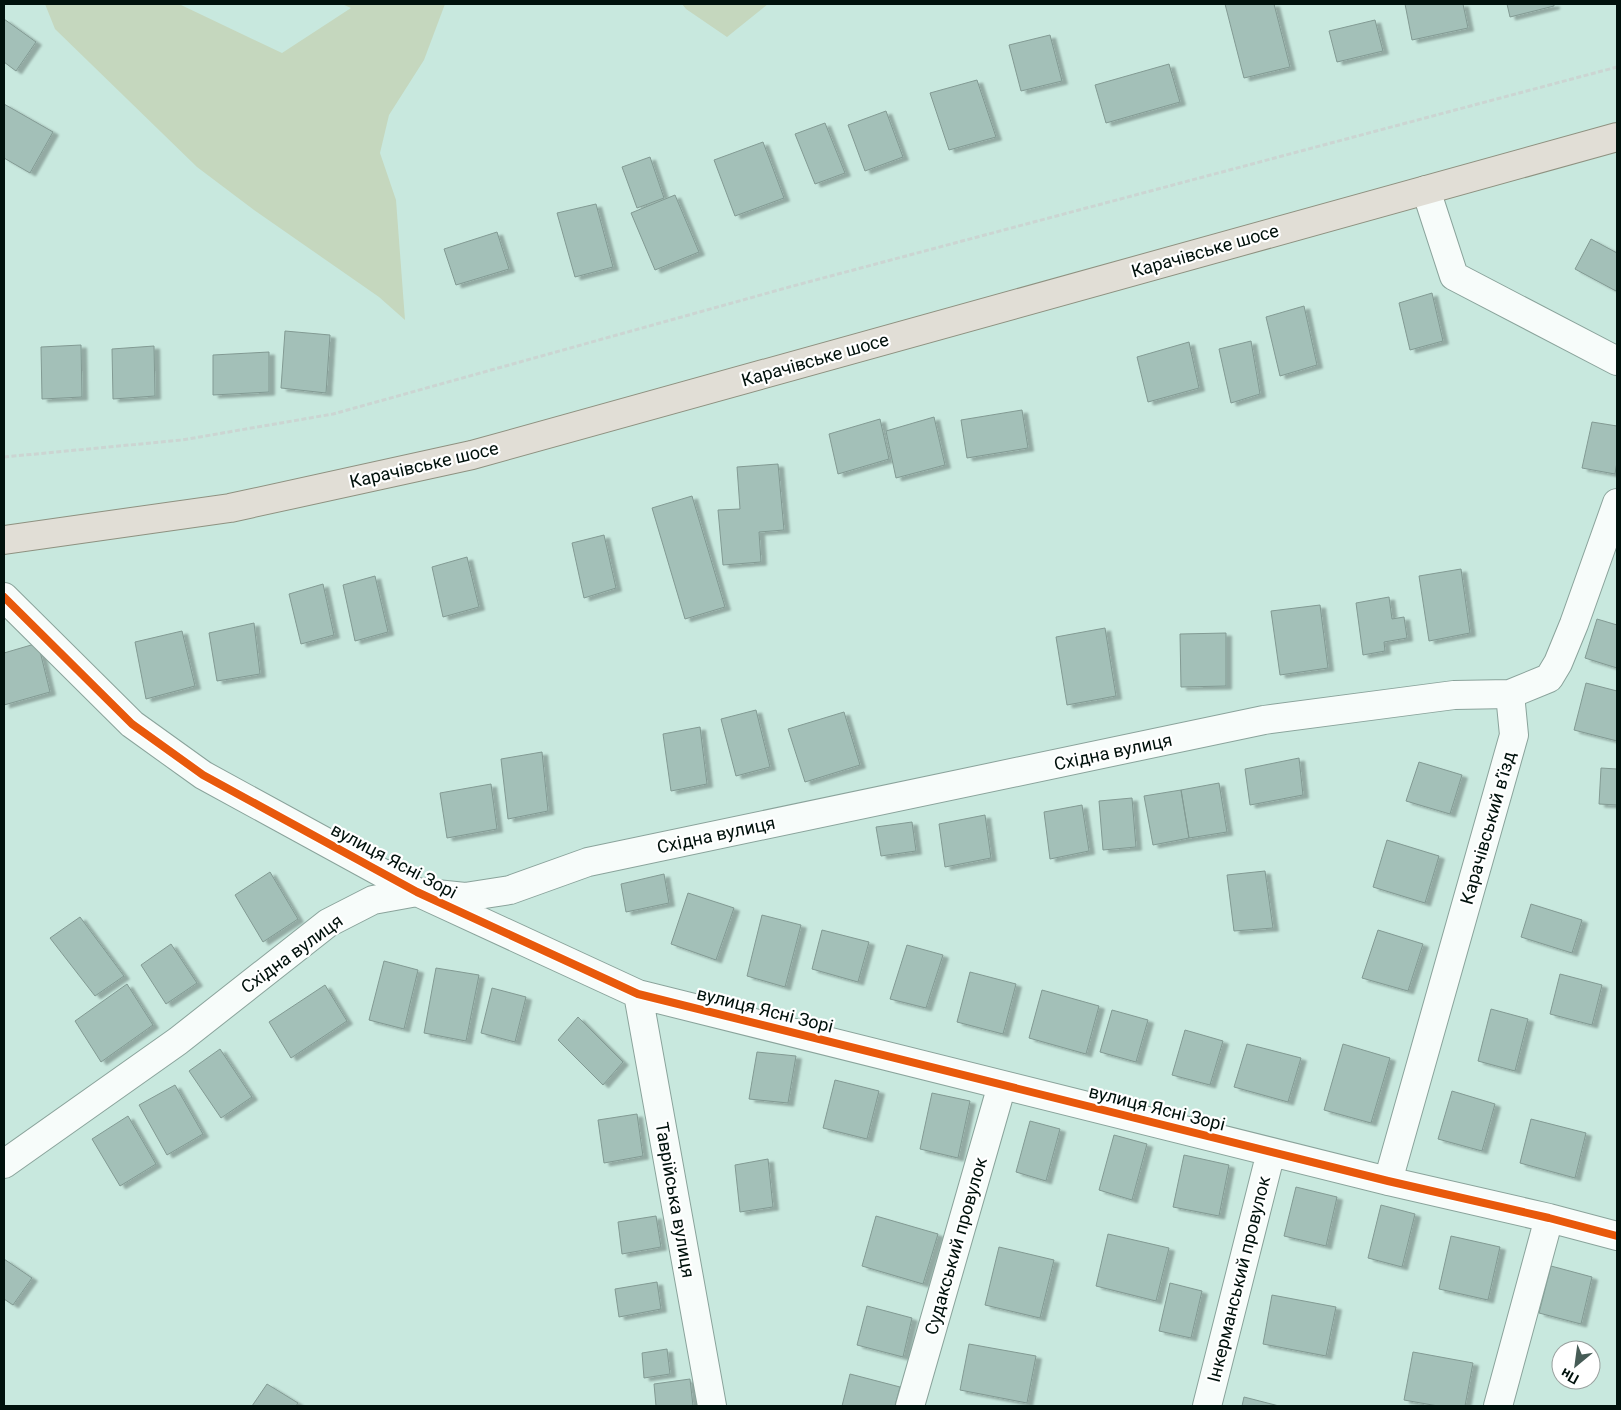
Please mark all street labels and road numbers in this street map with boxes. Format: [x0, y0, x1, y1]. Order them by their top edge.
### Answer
street label: Карачівське шосе [1129, 219, 1281, 282]
street label: Карачівське шосе [739, 328, 891, 391]
street label: Карачівське шосе [347, 437, 500, 492]
street label: Східна вулиця [1052, 729, 1174, 774]
street label: Карачівський в’їзд [1456, 749, 1519, 907]
street label: Східна вулиця [655, 812, 777, 857]
street label: вулиця Ясні Зорі [328, 818, 461, 903]
street label: Східна вулиця [237, 910, 347, 997]
street label: вулиця Ясні Зорі [695, 982, 835, 1037]
street label: вулиця Ясні Зорі [1087, 1080, 1227, 1135]
street label: Таврійська вулиця [651, 1120, 700, 1279]
street label: Судакський провулок [920, 1154, 991, 1337]
street label: Інкерманський провулок [1203, 1173, 1274, 1384]

